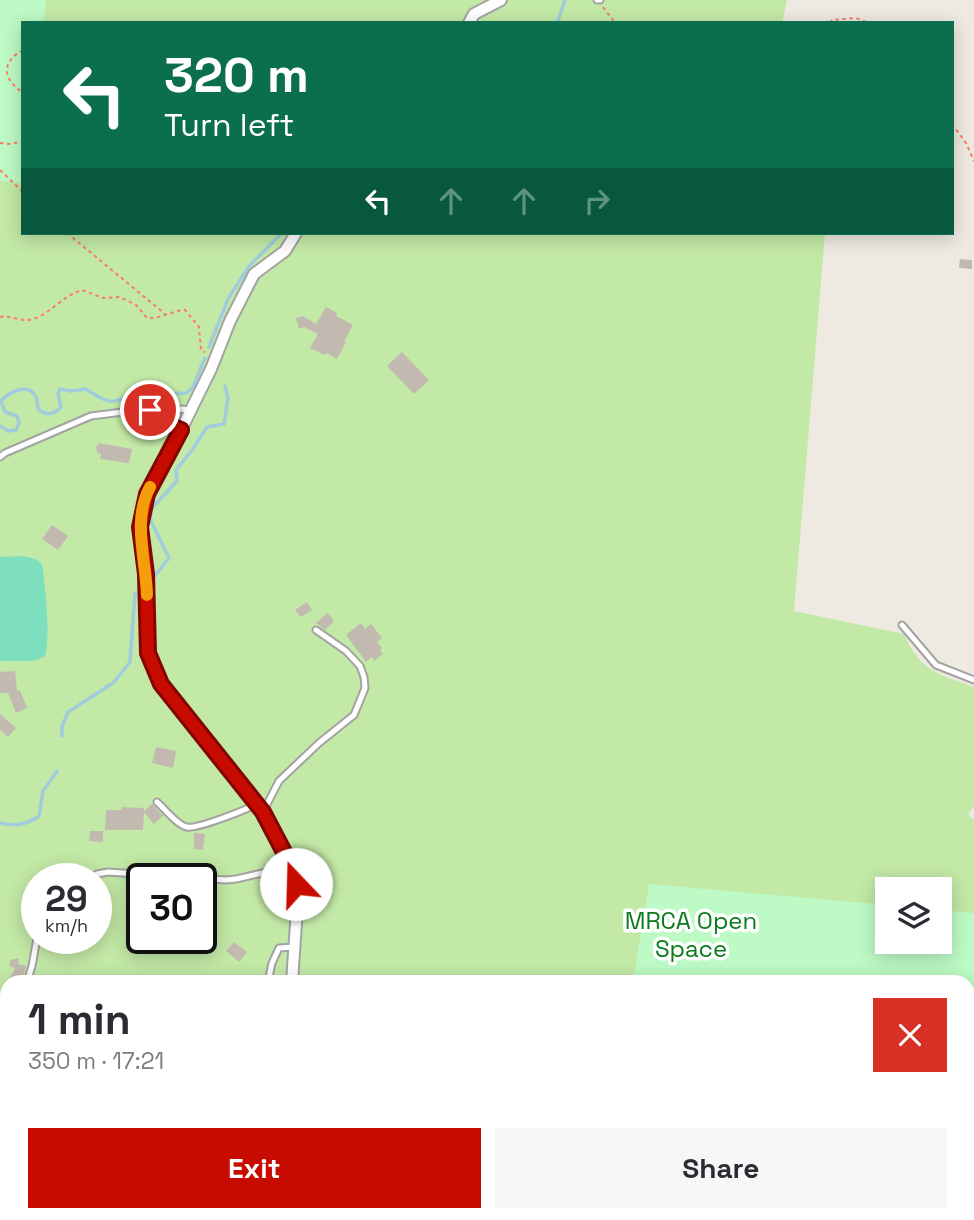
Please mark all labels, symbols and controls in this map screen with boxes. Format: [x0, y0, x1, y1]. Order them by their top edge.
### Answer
text: 320 m [164, 44, 309, 106]
icon: left [49, 49, 140, 140]
text: Turn left [164, 105, 294, 145]
icon: left [359, 182, 397, 220]
icon: ahead [432, 182, 470, 220]
icon: ahead [505, 182, 543, 220]
icon: right [578, 182, 616, 220]
pin [120, 380, 180, 440]
icon: arrive [131, 391, 169, 429]
position arrow [259, 847, 333, 921]
speed limit sign: 30 [126, 863, 217, 954]
text: 29 [45, 877, 88, 921]
map controls [875, 877, 952, 954]
button: layers [875, 877, 952, 954]
park label: MRCA Open Space [625, 905, 757, 964]
text: km/h [45, 914, 88, 937]
text: 1 min [28, 993, 131, 1046]
button: close [873, 998, 947, 1072]
text: 350 m · 17:21 [28, 1046, 164, 1076]
button: Exit [28, 1128, 481, 1208]
button: Share [495, 1128, 947, 1208]

